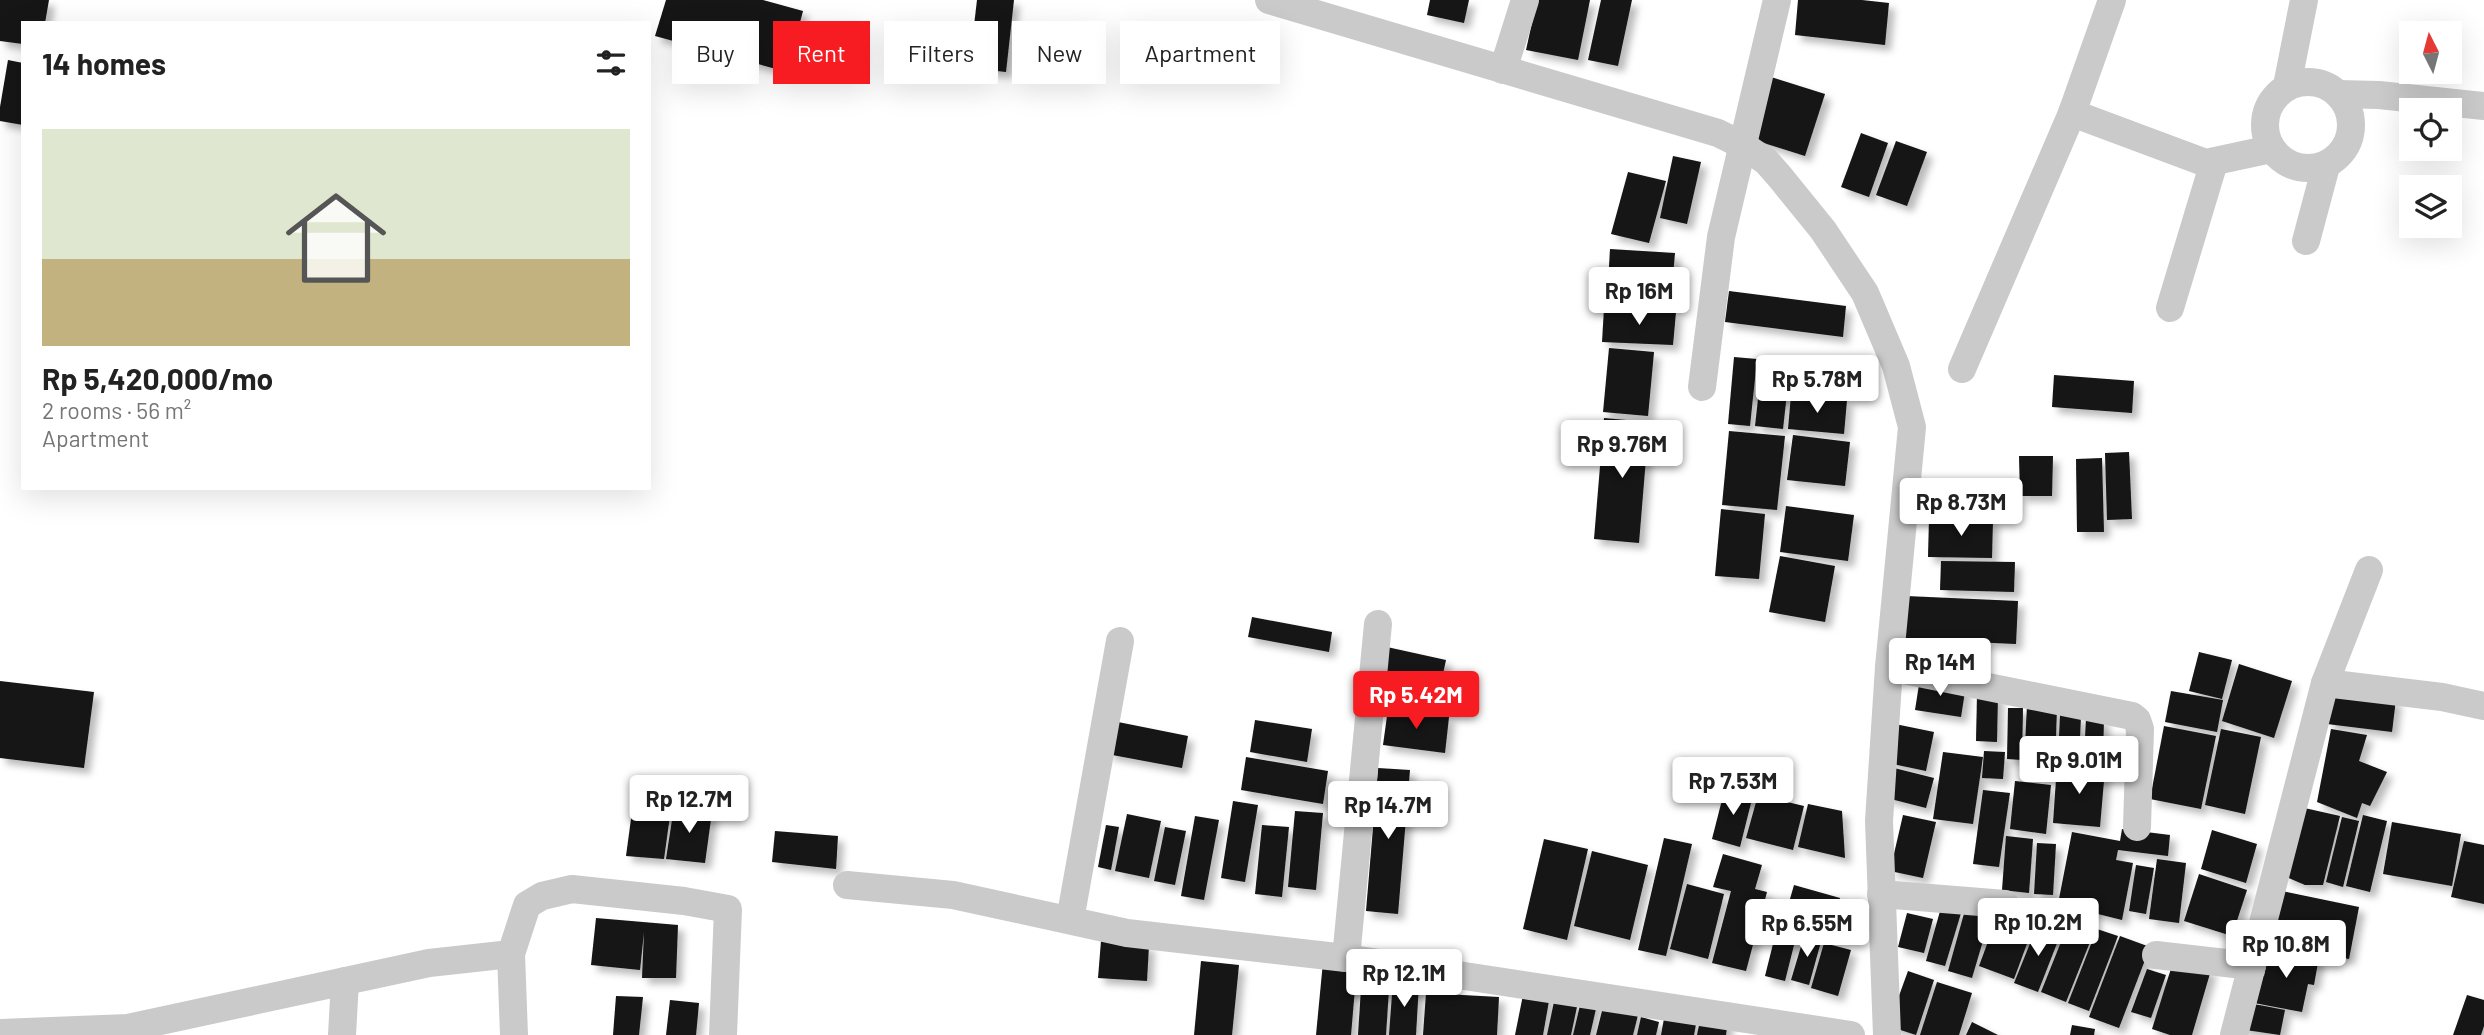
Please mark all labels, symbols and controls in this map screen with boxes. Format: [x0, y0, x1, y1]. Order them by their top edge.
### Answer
chip: Buy [672, 21, 759, 84]
chip: Rent [773, 21, 870, 84]
chip: Filters [884, 21, 998, 84]
chip: New [1012, 21, 1106, 84]
chip: Apartment [1120, 21, 1280, 84]
north arrow [2399, 21, 2462, 84]
map controls [2399, 21, 2462, 238]
icon: filters [592, 44, 630, 82]
text: 14 homes [42, 45, 166, 81]
button: locate [2399, 98, 2462, 161]
icon: home [273, 175, 399, 301]
button: layers [2399, 175, 2462, 238]
pin: Rp 16M [1582, 268, 1696, 327]
text: Rp 16M [1605, 276, 1673, 304]
pin: Rp 5.78M [1745, 356, 1889, 415]
text: Rp 5,420,000/mo [42, 360, 273, 396]
text: Rp 5.78M [1772, 364, 1862, 392]
text: 2 rooms · 56 m² [42, 396, 191, 424]
pin: Rp 9.76M [1550, 420, 1694, 480]
text: Apartment [42, 424, 149, 452]
text: Rp 9.76M [1577, 429, 1667, 457]
pin: Rp 8.73M [1889, 478, 2033, 538]
text: Rp 8.73M [1916, 487, 2006, 515]
pin: Rp 14M [1883, 638, 1997, 698]
text: Rp 14M [1905, 647, 1975, 675]
pin: Rp 5.42M [1344, 672, 1488, 731]
text: Rp 5.42M [1369, 680, 1463, 708]
pin: Rp 9.01M [2007, 736, 2151, 796]
text: Rp 9.01M [2035, 745, 2123, 773]
pin: Rp 7.53M [1661, 758, 1805, 817]
text: Rp 7.53M [1688, 766, 1778, 794]
pin: Rp 12.7M [617, 776, 761, 835]
pin: Rp 14.7M [1316, 782, 1460, 841]
text: Rp 12.7M [646, 784, 732, 812]
text: Rp 14.7M [1344, 790, 1432, 818]
pin: Rp 10.2M [1966, 898, 2110, 958]
pin: Rp 6.55M [1735, 900, 1879, 959]
text: Rp 10.2M [1994, 907, 2082, 935]
text: Rp 6.55M [1761, 908, 1853, 936]
pin: Rp 10.8M [2214, 920, 2358, 980]
text: Rp 10.8M [2242, 929, 2330, 957]
pin: Rp 12.1M [1332, 950, 1476, 1009]
text: Rp 12.1M [1362, 958, 1446, 986]

